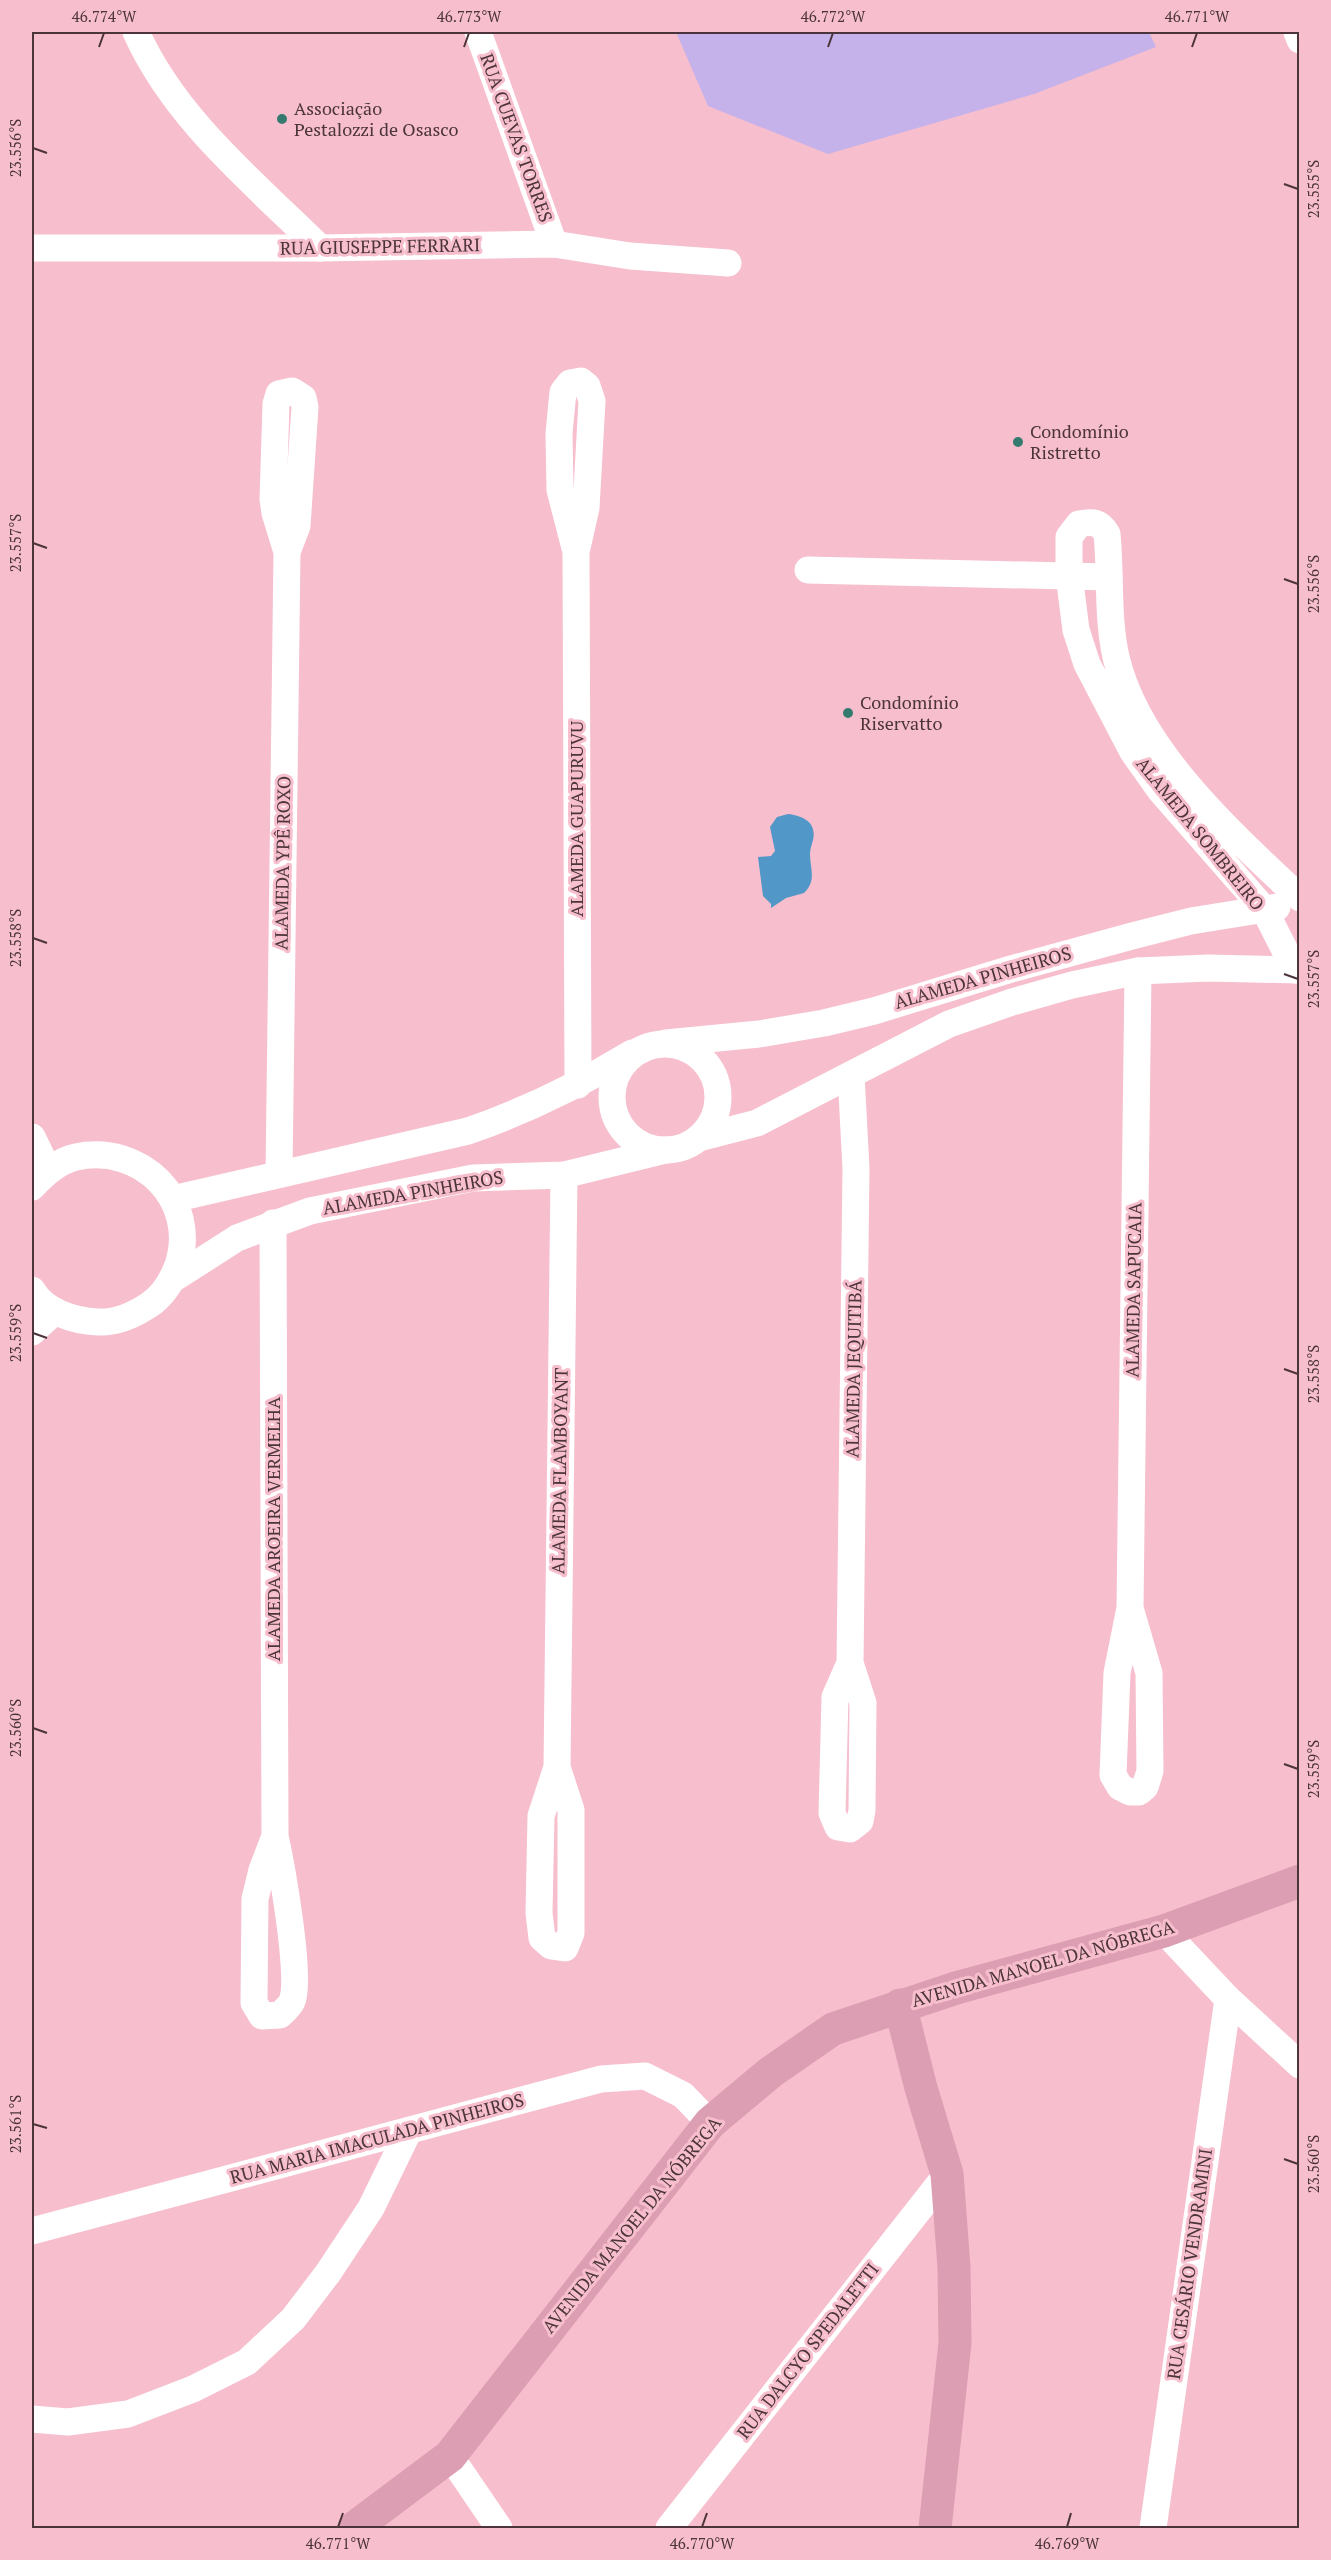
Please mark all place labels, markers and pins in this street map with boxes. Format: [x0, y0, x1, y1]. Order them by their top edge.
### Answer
place label: Associação Pestalozzi de Osasco [294, 96, 458, 141]
marker: Associação Pestalozzi de Osasco [275, 112, 289, 126]
place label: Condomínio Ristretto [1030, 419, 1129, 464]
marker: Condomínio Ristretto [1011, 435, 1025, 449]
place label: Condomínio Riservatto [860, 690, 959, 735]
marker: Condomínio Riservatto [841, 706, 855, 720]

